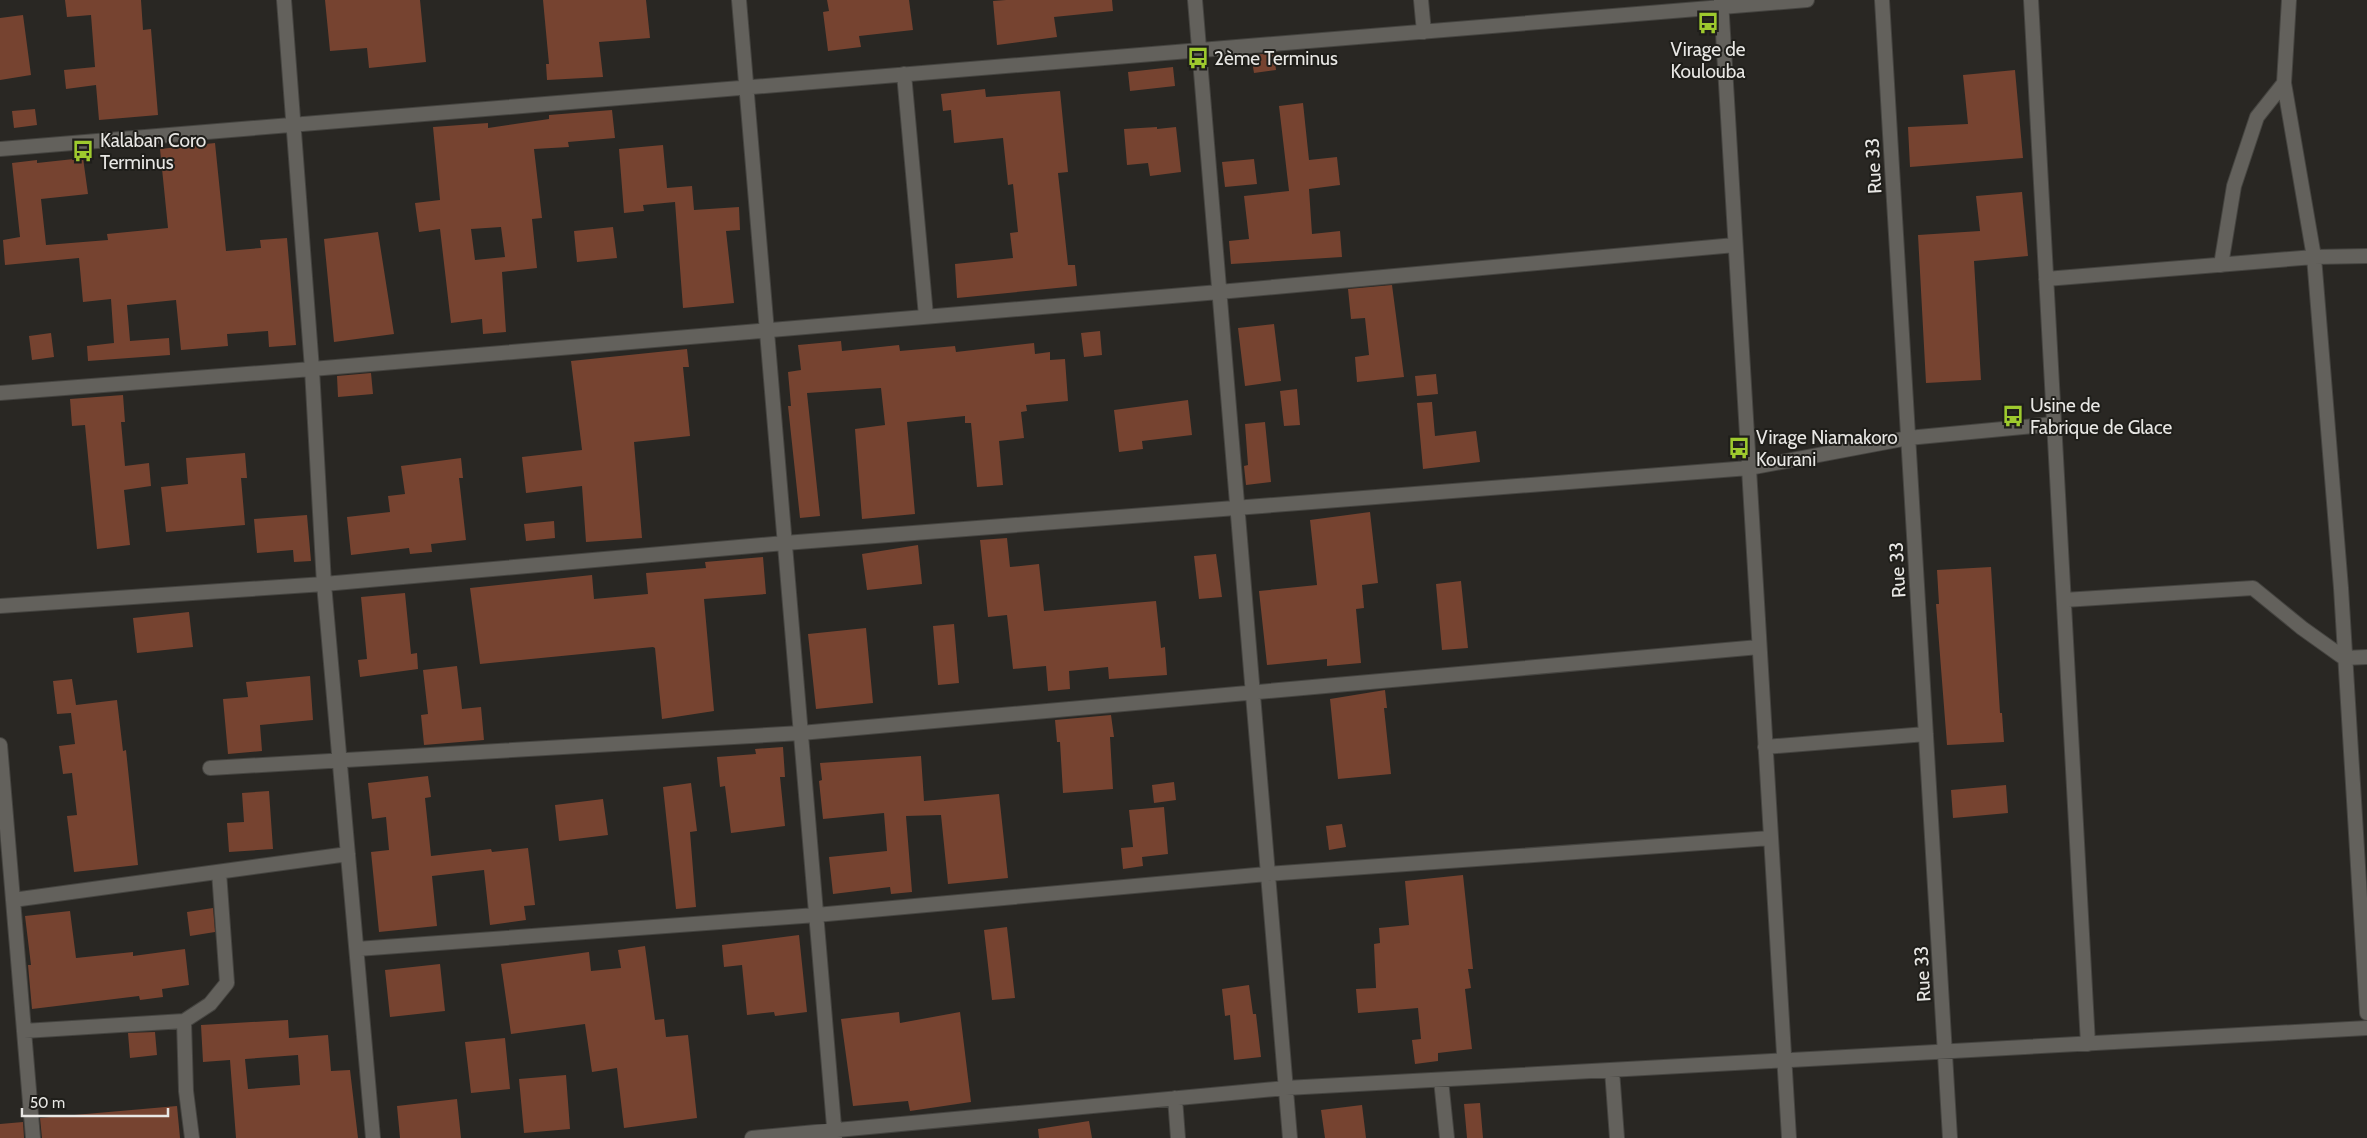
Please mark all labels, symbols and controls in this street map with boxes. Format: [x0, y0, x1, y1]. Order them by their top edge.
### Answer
bus stop icon: Virage de Koulouba [1695, 10, 1721, 36]
place label: Virage de Koulouba [1670, 38, 1746, 83]
bus stop icon: 2ème Terminus [1185, 45, 1211, 71]
place label: 2ème Terminus [1214, 47, 1338, 70]
place label: Kalaban Coro Terminus [100, 129, 206, 174]
bus stop icon: Kalaban Coro Terminus [70, 138, 96, 164]
street label: Rue 33 [1861, 138, 1886, 194]
place label: Usine de Fabrique de Glace [2030, 394, 2172, 439]
bus stop icon: Usine de Fabrique de Glace [2000, 403, 2026, 429]
place label: Virage Niamakoro Kourani [1756, 426, 1898, 471]
bus stop icon: Virage Niamakoro Kourani [1726, 435, 1752, 461]
street label: Rue 33 [1885, 542, 1910, 598]
street label: Rue 33 [1910, 946, 1935, 1002]
scale bar [22, 1086, 169, 1118]
text: 50 m [30, 1094, 65, 1112]

